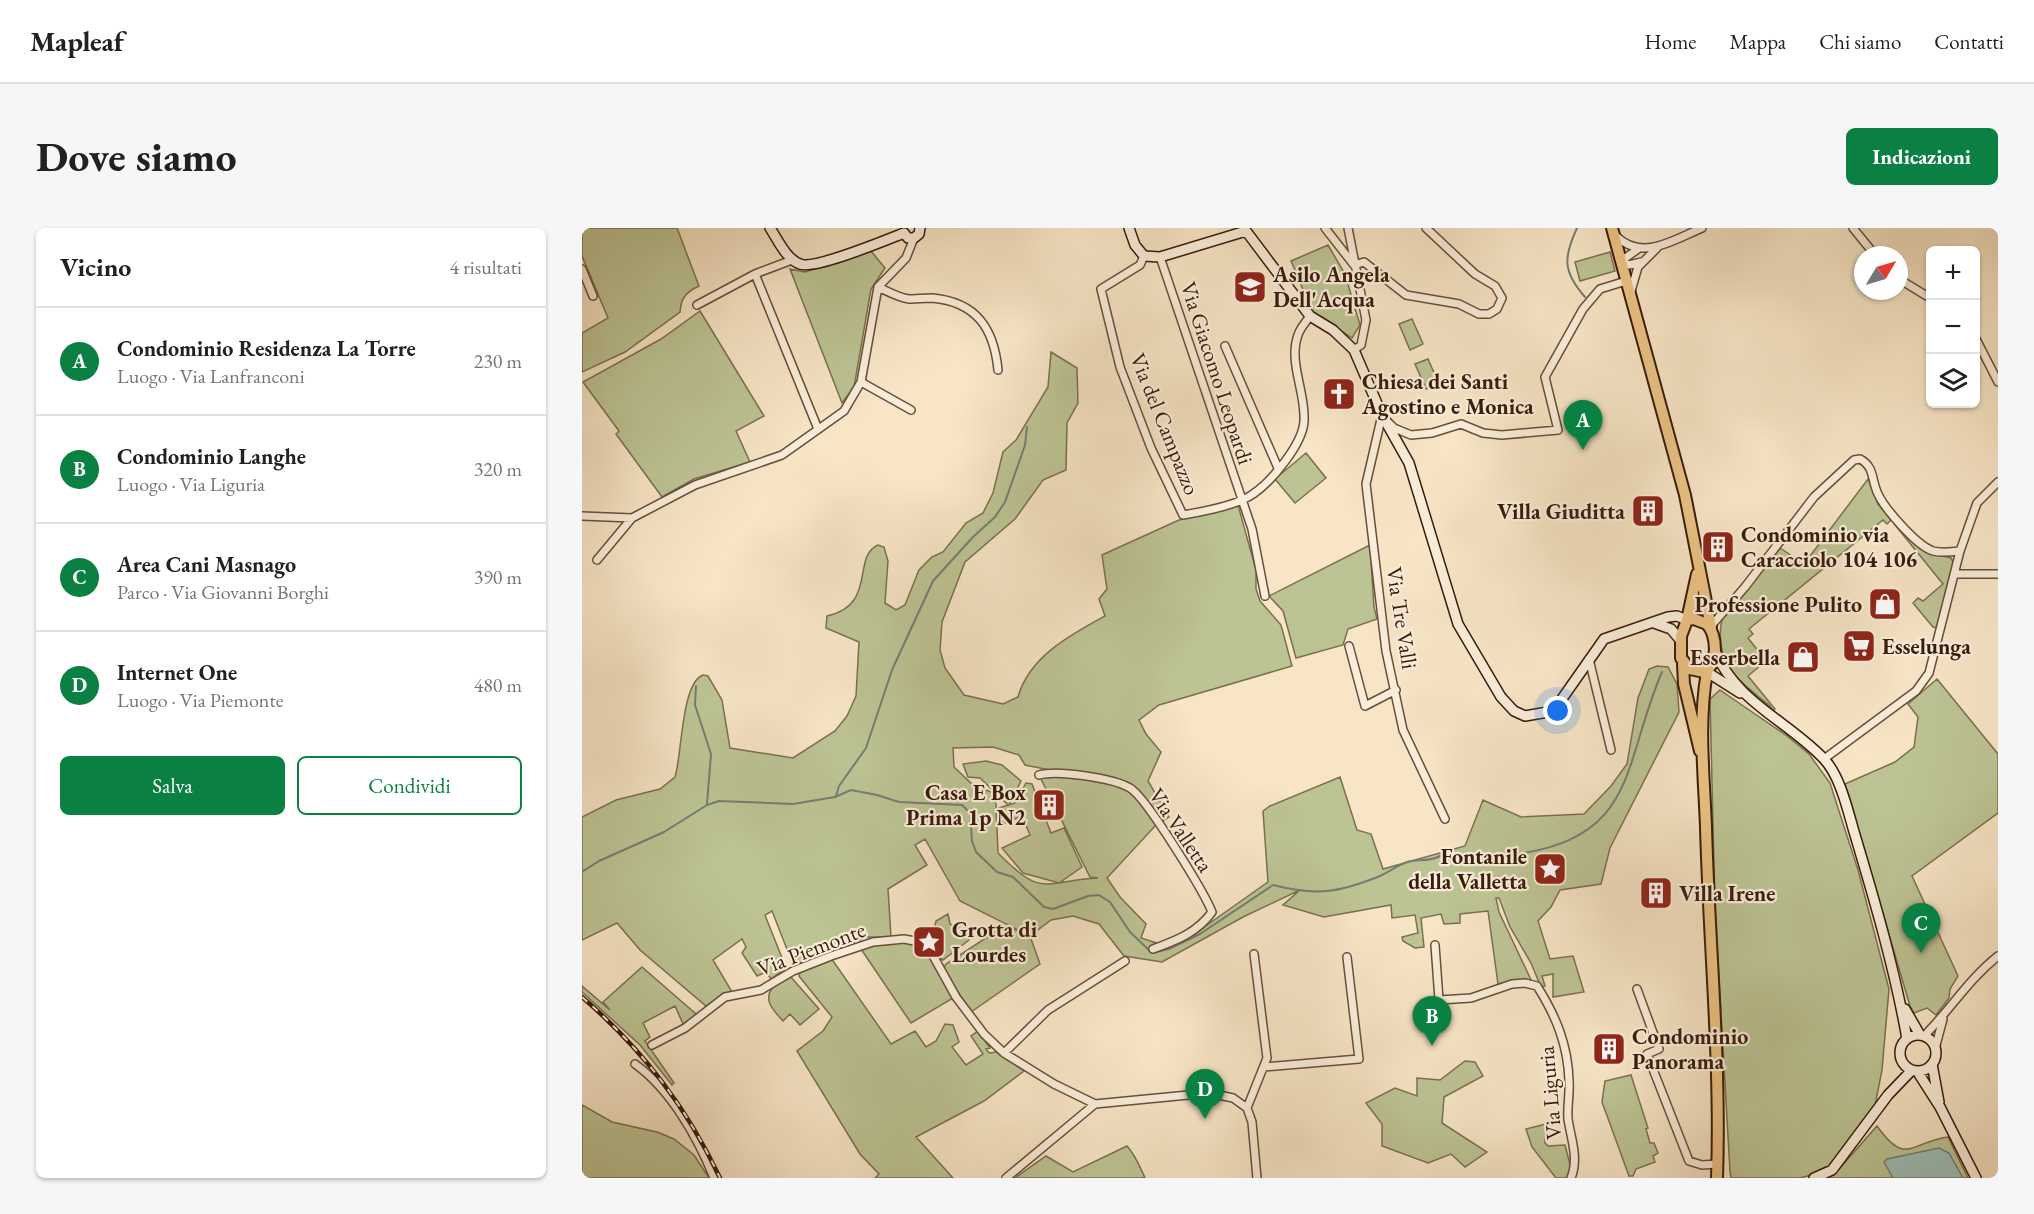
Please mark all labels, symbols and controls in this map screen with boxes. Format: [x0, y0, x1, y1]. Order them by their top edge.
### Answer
text: Mapleaf [30, 23, 124, 59]
text: Home [1645, 28, 1697, 55]
text: Mappa [1730, 28, 1786, 55]
text: Chi siamo [1819, 28, 1901, 55]
text: Contatti [1934, 28, 2004, 55]
button: Indicazioni [1846, 128, 1998, 185]
text: Dove siamo [36, 129, 237, 184]
north arrow [1854, 246, 1908, 300]
map controls [1926, 246, 1980, 408]
button: + [1926, 246, 1980, 300]
text: Vicino [60, 250, 131, 284]
text: 4 risultati [450, 254, 522, 280]
place label: Asilo Angela Dell'Acqua [1272, 260, 1390, 314]
school or university icon: Asilo Angela Dell'Acqua [1232, 269, 1268, 305]
street label: Via Giacomo Leopardi [1174, 278, 1260, 468]
button: − [1926, 300, 1980, 354]
text: Condominio Residenza La Torre [117, 334, 416, 363]
text: A [72, 348, 87, 374]
text: 230 m [474, 348, 522, 374]
street label: Via del Campazzo [1123, 349, 1207, 499]
button: layers [1926, 354, 1980, 408]
text: Luogo · Via Lanfranconi [117, 363, 305, 389]
place label: Chiesa dei Santi Agostino e Monica [1361, 367, 1534, 421]
church icon: Chiesa dei Santi Agostino e Monica [1321, 376, 1357, 412]
pin: A [1564, 400, 1602, 450]
text: Condominio Langhe [117, 442, 306, 471]
text: B [73, 456, 86, 482]
text: 320 m [474, 456, 522, 482]
text: Luogo · Via Liguria [117, 471, 265, 497]
building icon: Villa Giuditta [1630, 493, 1666, 529]
place label: Villa Giuditta [1497, 497, 1625, 526]
place label: Condominio via Caracciolo 104 106 [1741, 520, 1918, 574]
building icon: Condominio via Caracciolo 104 106 [1700, 529, 1736, 565]
text: Area Cani Masnago [117, 550, 296, 579]
text: C [72, 564, 87, 590]
text: 390 m [474, 564, 522, 590]
street label: Via Tre Valli [1380, 565, 1424, 671]
text: Parco · Via Giovanni Borghi [117, 579, 329, 605]
shop icon: Professione Pulito [1867, 586, 1903, 622]
place label: Professione Pulito [1694, 590, 1862, 619]
supermarket icon: Esselunga [1841, 628, 1877, 664]
place label: Esselunga [1882, 632, 1971, 661]
shop icon: Esserbella [1785, 639, 1821, 675]
place label: Esserbella [1690, 643, 1780, 672]
text: Internet One [117, 658, 237, 687]
text: D [72, 672, 87, 698]
text: 480 m [474, 672, 522, 698]
text: Luogo · Via Piemonte [117, 687, 283, 713]
your location [1543, 696, 1572, 725]
button: Salva [60, 756, 285, 815]
button: Condividi [297, 756, 522, 815]
place label: Casa E Box Prima 1p N2 [906, 778, 1026, 832]
street label: Via Valletta [1142, 782, 1220, 878]
building icon: Casa E Box Prima 1p N2 [1031, 787, 1067, 823]
place label: Fontanile della Valletta [1408, 842, 1527, 896]
place icon: Fontanile della Valletta [1532, 851, 1568, 887]
building icon: Villa Irene [1638, 875, 1674, 911]
place label: Villa Irene [1679, 879, 1775, 908]
pin: C [1902, 904, 1940, 953]
street label: Via Piemonte [753, 915, 870, 983]
place label: Grotta di Lourdes [952, 915, 1038, 969]
place icon: Grotta di Lourdes [911, 924, 947, 960]
pin: B [1412, 996, 1452, 1046]
place label: Condominio Panorama [1632, 1022, 1748, 1076]
building icon: Condominio Panorama [1591, 1031, 1627, 1067]
street label: Via Liguria [1531, 1045, 1569, 1141]
pin: D [1186, 1070, 1224, 1119]

